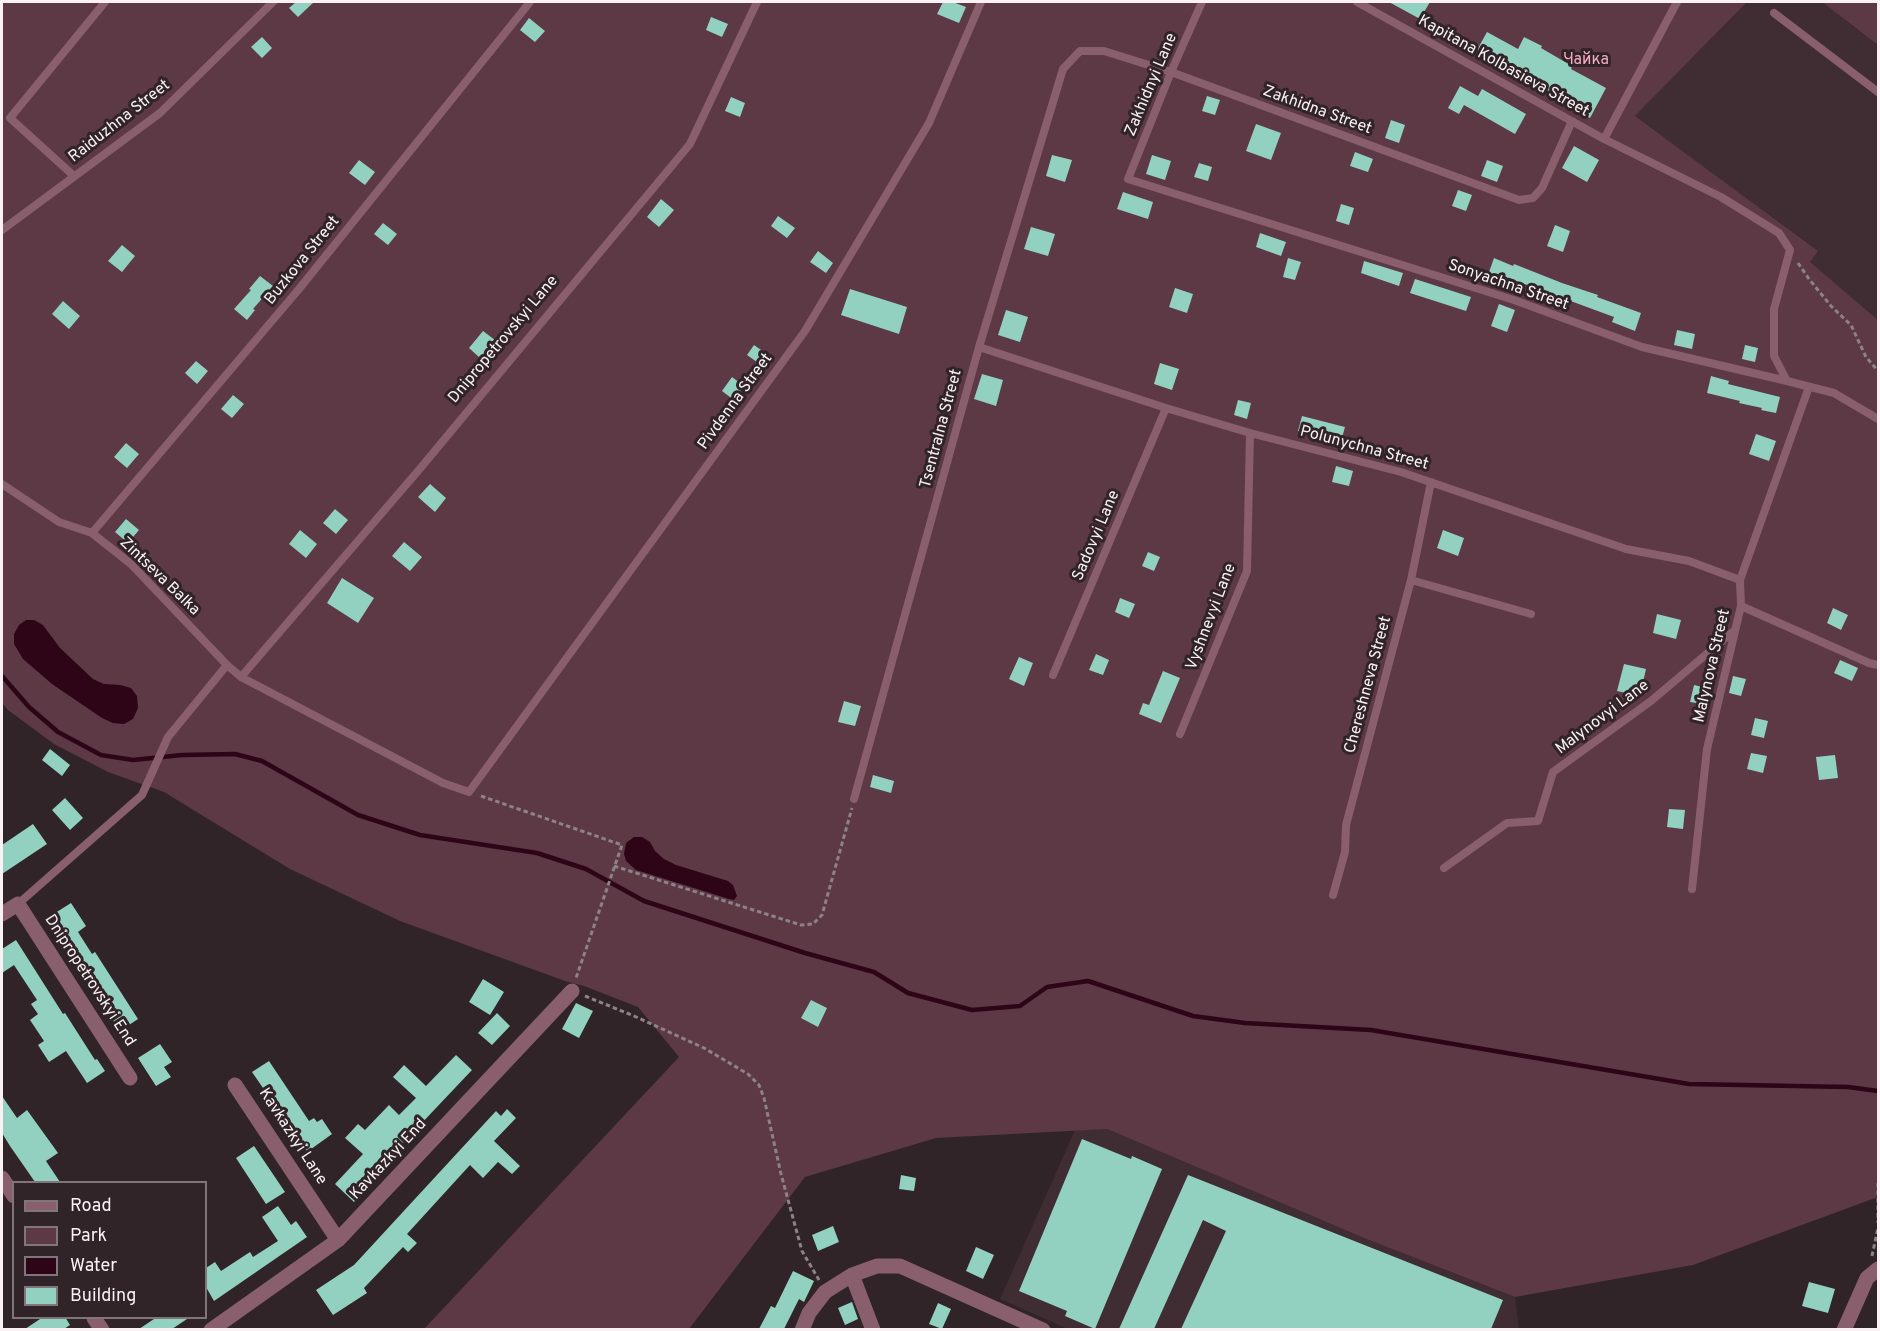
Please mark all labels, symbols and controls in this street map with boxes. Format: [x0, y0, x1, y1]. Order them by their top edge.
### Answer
street label: Kapitana Kolbasieva Street [1414, 12, 1592, 122]
street label: Zakhidnyi Lane [1122, 31, 1182, 139]
park label: Чайка [1563, 51, 1609, 71]
street label: Raiduzhna Street [65, 76, 175, 168]
street label: Zakhidna Street [1260, 82, 1374, 140]
street label: Buzkova Street [261, 213, 345, 309]
street label: Sonyachna Street [1445, 256, 1571, 316]
street label: Dnipropetrovskyi Lane [445, 272, 563, 408]
street label: Pivdenna Street [695, 350, 777, 454]
street label: Tsentralna Street [917, 367, 967, 491]
street label: Polunychna Street [1298, 423, 1430, 475]
street label: Sadovyi Lane [1069, 488, 1125, 584]
street label: Zintseva Balka [115, 534, 203, 620]
street label: Vyshnevyi Lane [1183, 561, 1241, 673]
street label: Malynova Street [1691, 607, 1735, 725]
street label: Chereshneva Street [1341, 614, 1397, 756]
street label: Malynovyi Lane [1552, 677, 1654, 759]
street label: Dnipropetrovskyi End [39, 912, 139, 1050]
street label: Kavkazkyi Lane [254, 1085, 330, 1189]
street label: Kavkazkyi End [347, 1116, 431, 1204]
legend [12, 1181, 207, 1319]
text: Road [70, 1195, 112, 1218]
text: Park [70, 1225, 107, 1248]
text: Water [70, 1255, 117, 1278]
text: Building [70, 1285, 136, 1308]

